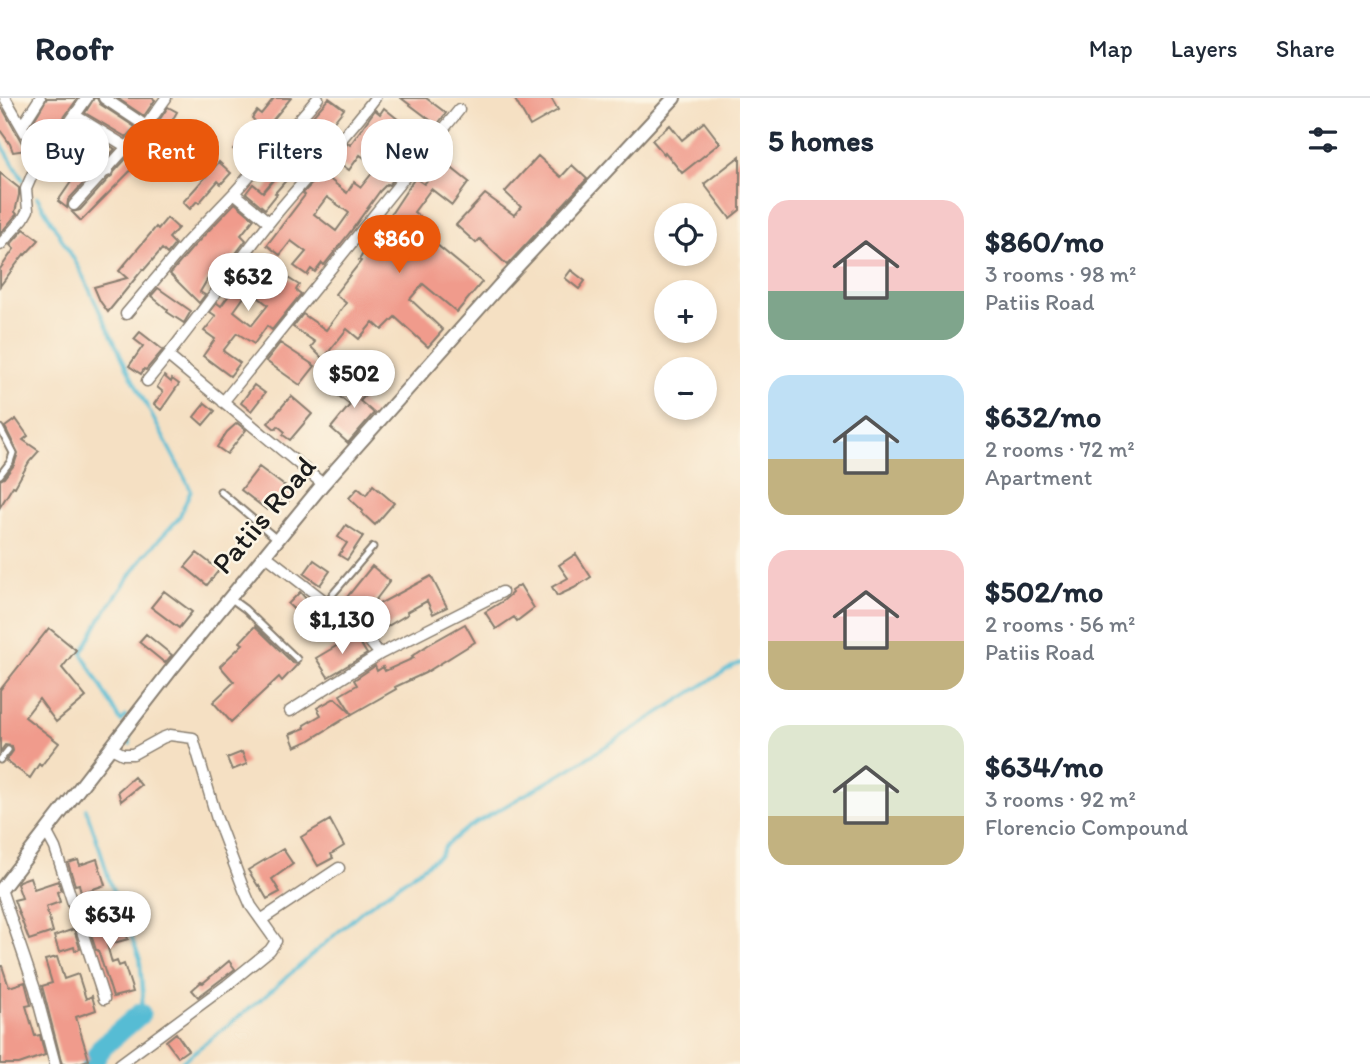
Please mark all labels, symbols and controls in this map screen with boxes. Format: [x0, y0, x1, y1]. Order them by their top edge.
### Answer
text: Roofr [35, 29, 113, 68]
text: Map [1089, 34, 1133, 63]
text: Layers [1171, 34, 1238, 63]
text: Share [1276, 34, 1335, 63]
chip: Buy [21, 119, 109, 182]
chip: Rent [123, 119, 219, 182]
chip: Filters [233, 119, 347, 182]
chip: New [361, 119, 453, 182]
icon: filters [1304, 121, 1342, 159]
text: 5 homes [768, 122, 874, 159]
map controls [654, 203, 717, 420]
button: locate [654, 203, 717, 266]
pin: $860 [358, 216, 440, 275]
text: $860/mo [985, 223, 1104, 260]
text: $860 [374, 224, 424, 252]
icon: home [824, 228, 908, 312]
pin: $632 [207, 254, 289, 313]
text: 3 rooms · 98 m² [985, 260, 1136, 288]
text: $632 [224, 262, 272, 290]
button: + [654, 280, 717, 343]
text: Patiis Road [985, 288, 1094, 316]
pin: $502 [313, 350, 395, 410]
button: − [654, 357, 717, 420]
text: $502 [329, 359, 379, 387]
text: $632/mo [985, 398, 1101, 435]
icon: home [824, 403, 908, 487]
text: 2 rooms · 72 m² [985, 435, 1135, 463]
street label: Patiis Road [204, 448, 324, 581]
text: Apartment [985, 463, 1092, 491]
text: $502/mo [985, 573, 1103, 610]
icon: home [824, 578, 908, 662]
pin: $1,130 [285, 596, 399, 656]
text: $1,130 [309, 605, 375, 633]
text: 2 rooms · 56 m² [985, 610, 1136, 638]
text: Patiis Road [985, 638, 1094, 666]
text: $634/mo [985, 748, 1104, 785]
icon: home [824, 753, 908, 837]
text: 3 rooms · 92 m² [985, 785, 1136, 813]
text: Florencio Compound [985, 813, 1188, 841]
pin: $634 [69, 892, 151, 951]
text: $634 [85, 900, 135, 928]

